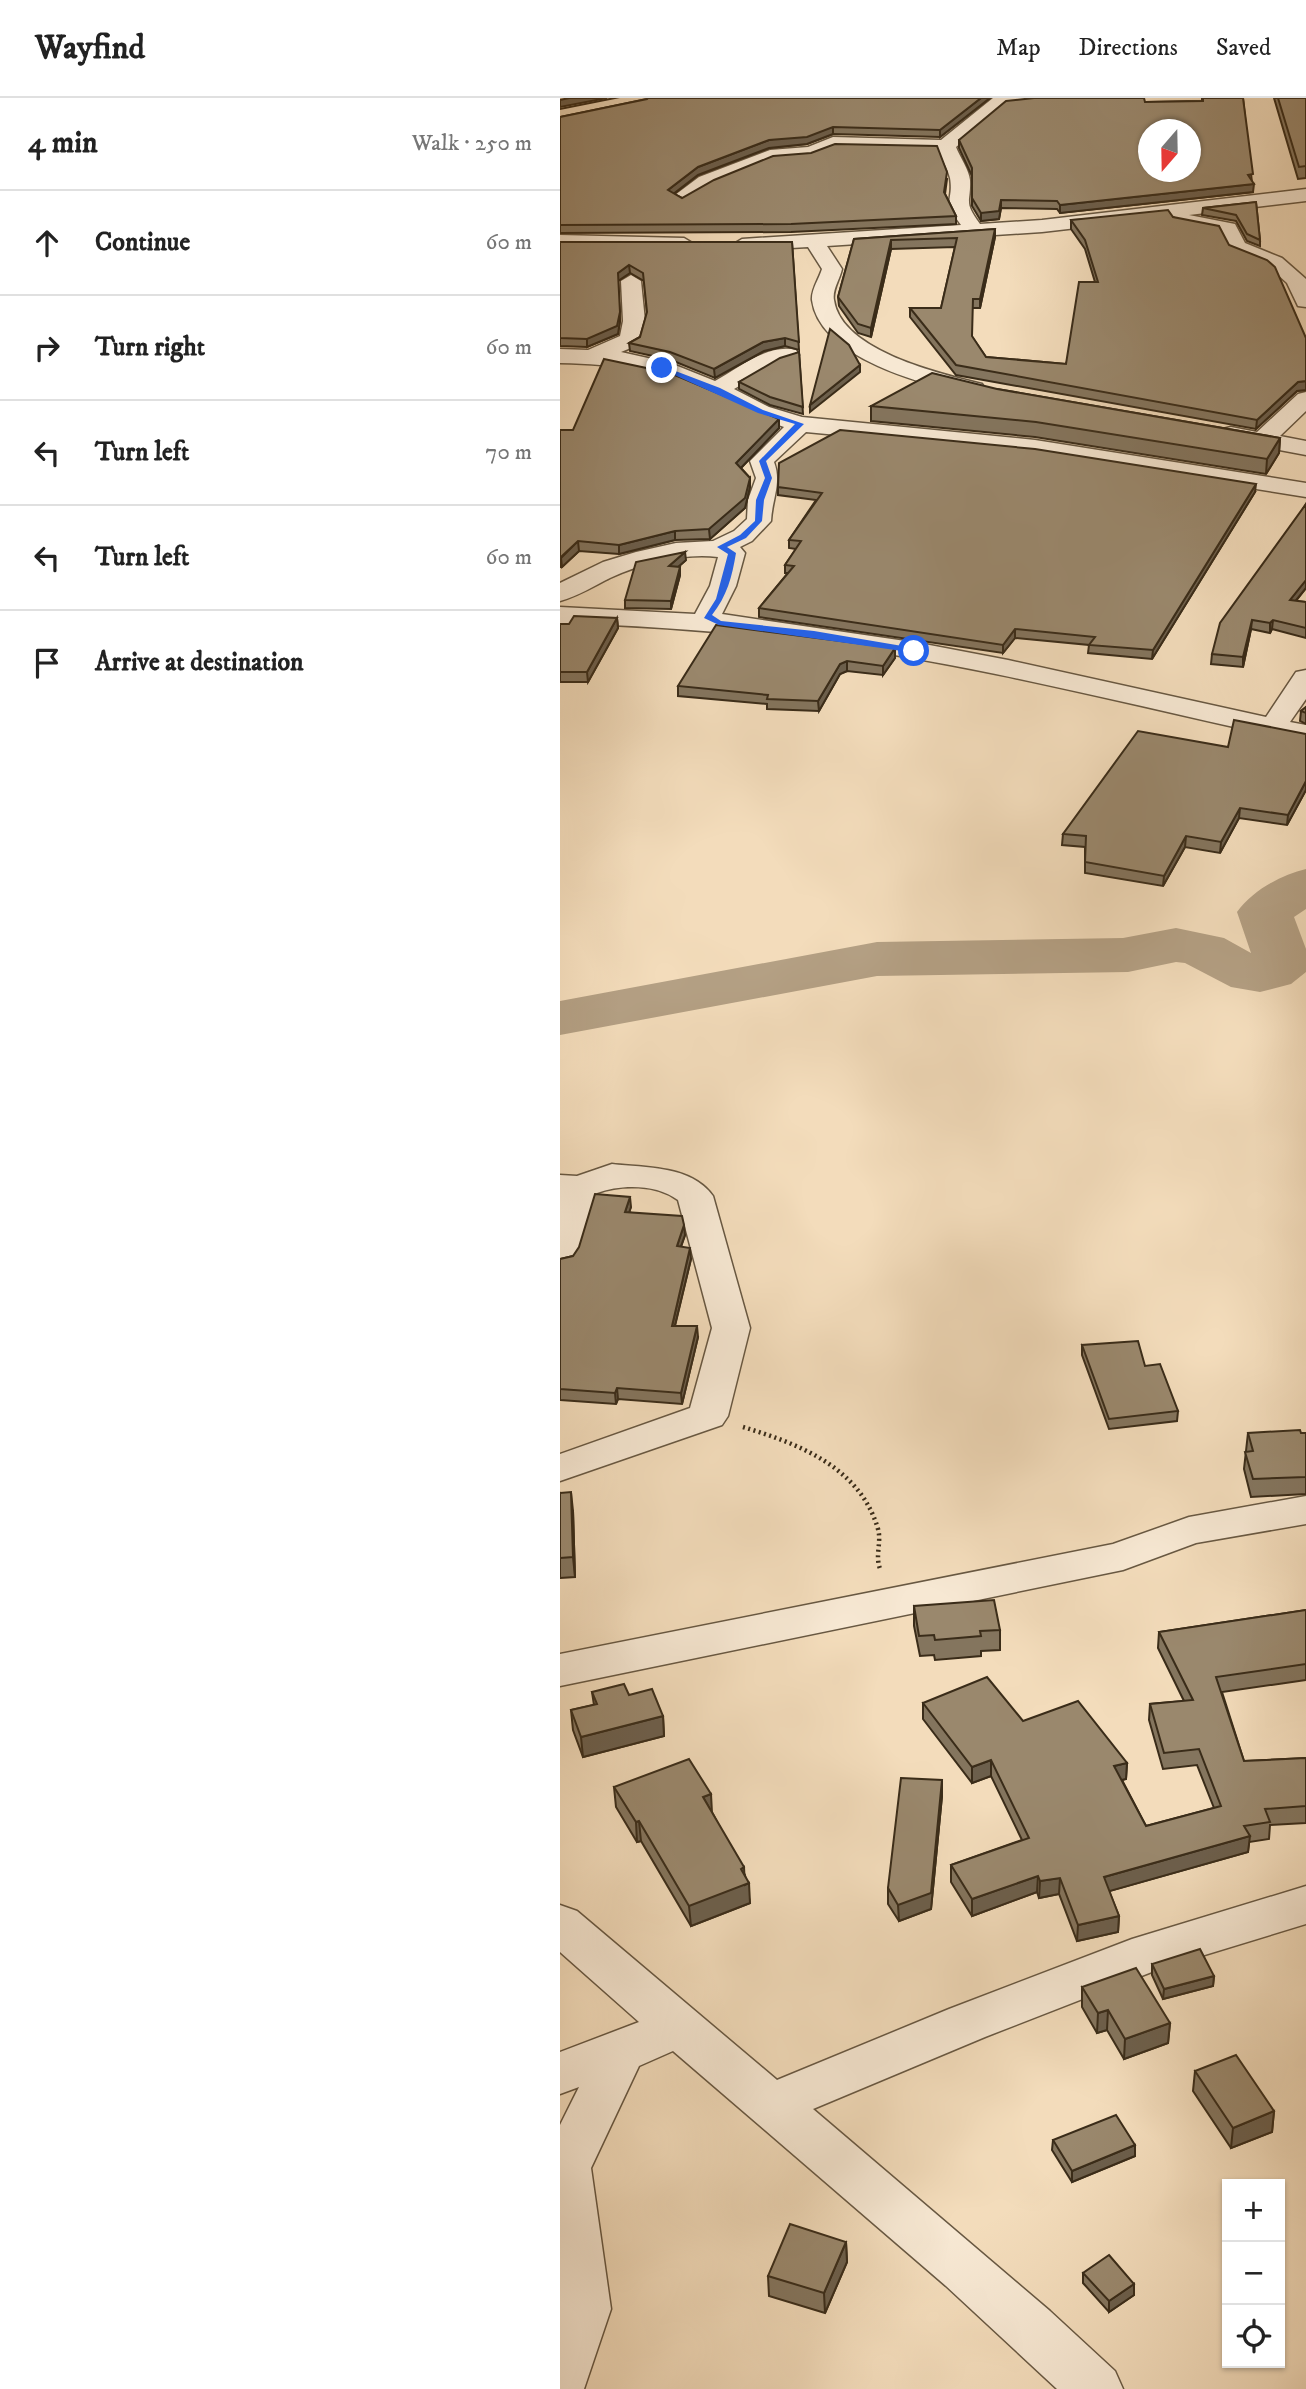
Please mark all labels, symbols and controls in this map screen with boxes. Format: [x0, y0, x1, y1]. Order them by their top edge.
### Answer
text: Wayfind [35, 28, 145, 69]
text: Map [996, 33, 1041, 63]
text: Directions [1079, 33, 1178, 63]
text: Saved [1216, 33, 1271, 63]
north arrow [1138, 119, 1201, 182]
text: 4 min [28, 125, 98, 162]
text: Walk · 250 m [412, 129, 532, 158]
icon: ahead [28, 224, 66, 262]
text: Continue [95, 226, 190, 259]
text: 60 m [485, 228, 532, 257]
icon: right [28, 329, 66, 367]
text: Turn right [95, 331, 205, 364]
text: 60 m [485, 333, 532, 362]
route end [646, 352, 677, 383]
icon: left [28, 434, 66, 472]
text: Turn left [95, 436, 189, 469]
text: 70 m [485, 438, 532, 467]
icon: left [28, 539, 66, 577]
text: Turn left [95, 541, 189, 574]
text: 60 m [485, 543, 532, 572]
route start [898, 635, 929, 666]
icon: arrive [28, 644, 66, 682]
text: Arrive at destination [95, 646, 304, 679]
map controls [1222, 2179, 1285, 2368]
button: + [1222, 2179, 1285, 2242]
button: − [1222, 2242, 1285, 2305]
button: locate [1222, 2305, 1285, 2368]

